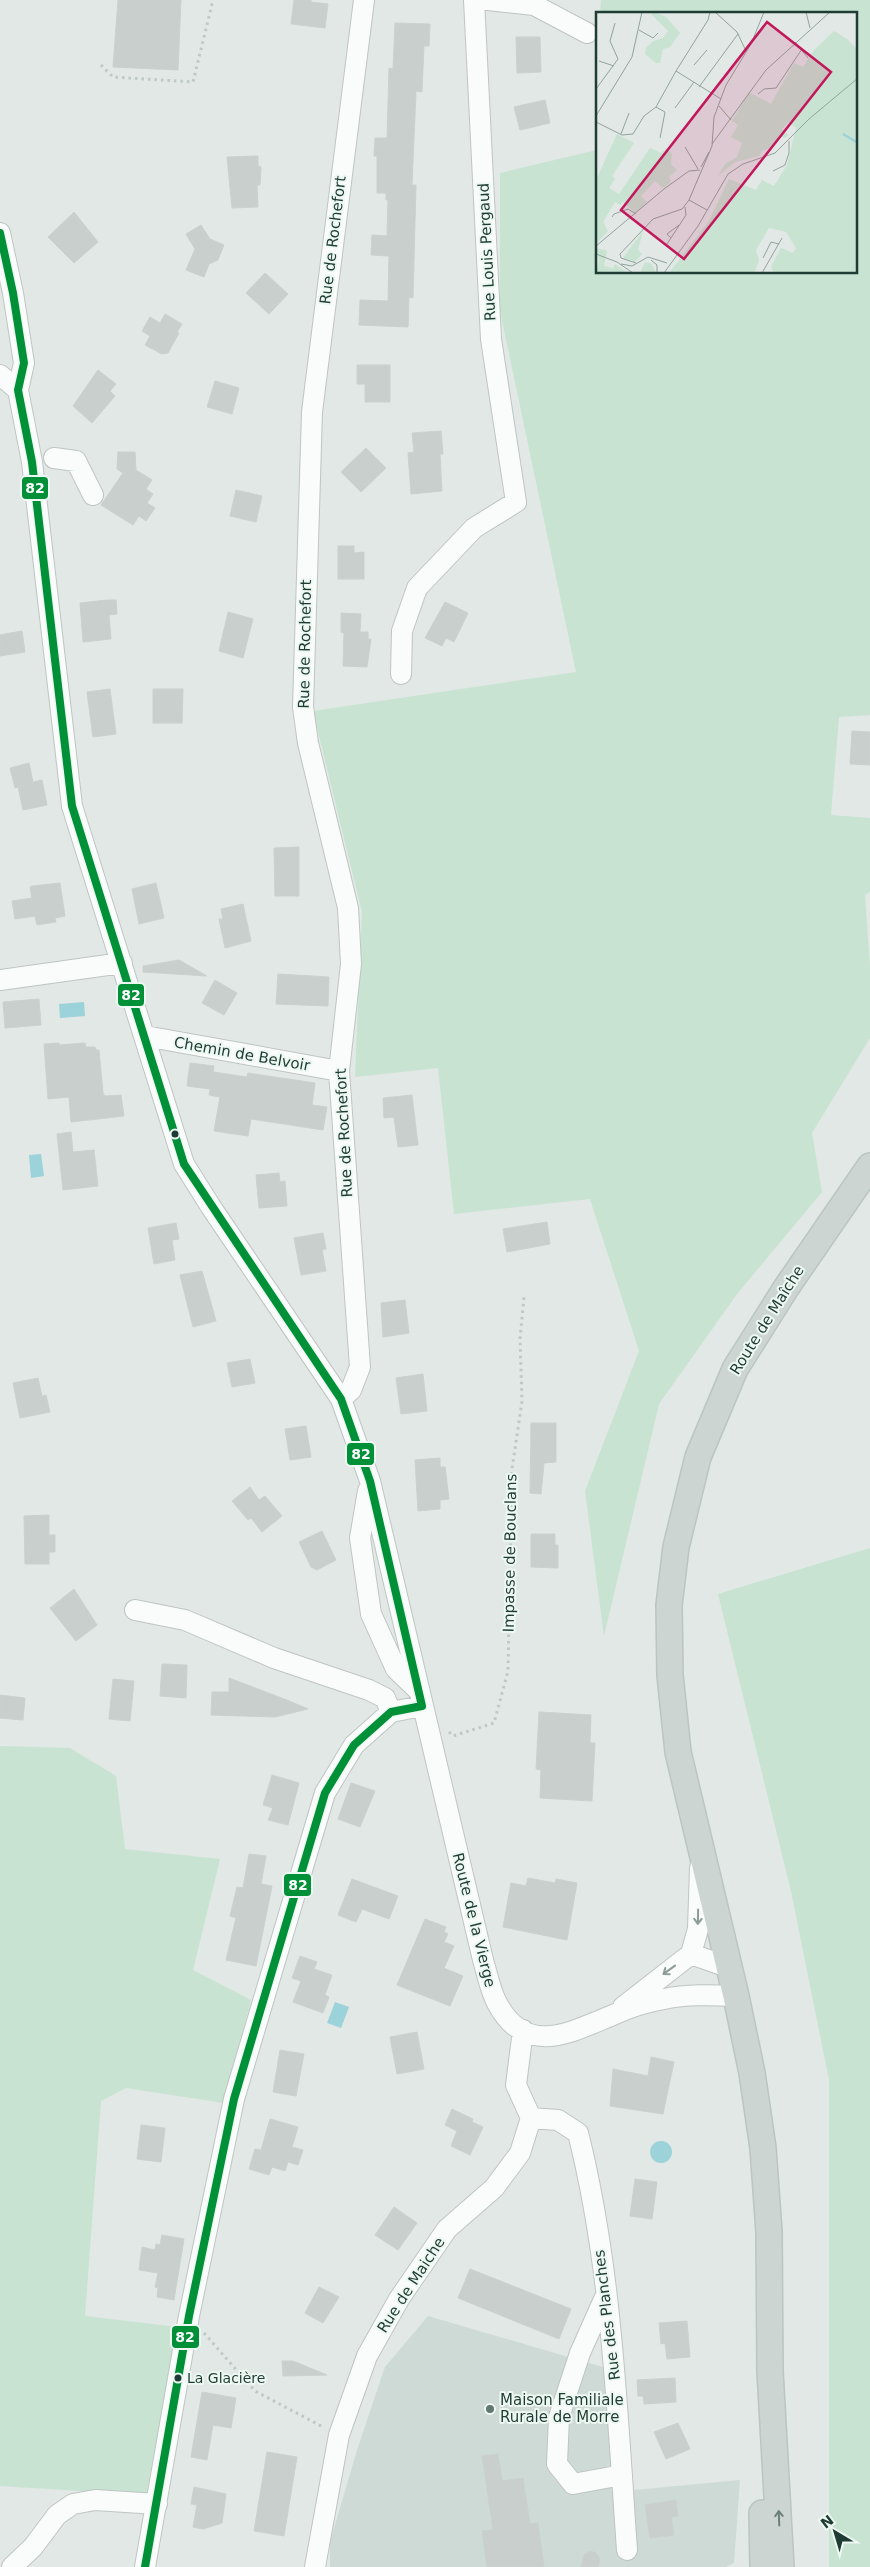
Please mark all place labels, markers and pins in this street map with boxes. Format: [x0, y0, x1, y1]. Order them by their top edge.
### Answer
unlabelled marker [170, 1129, 180, 1139]
place label: La Glacière [187, 2370, 265, 2386]
marker: La Glacière [173, 2373, 183, 2383]
place label: Maison Familiale Rurale de Morre [500, 2391, 624, 2426]
marker: Maison Familiale Rurale de Morre [484, 2403, 496, 2415]

